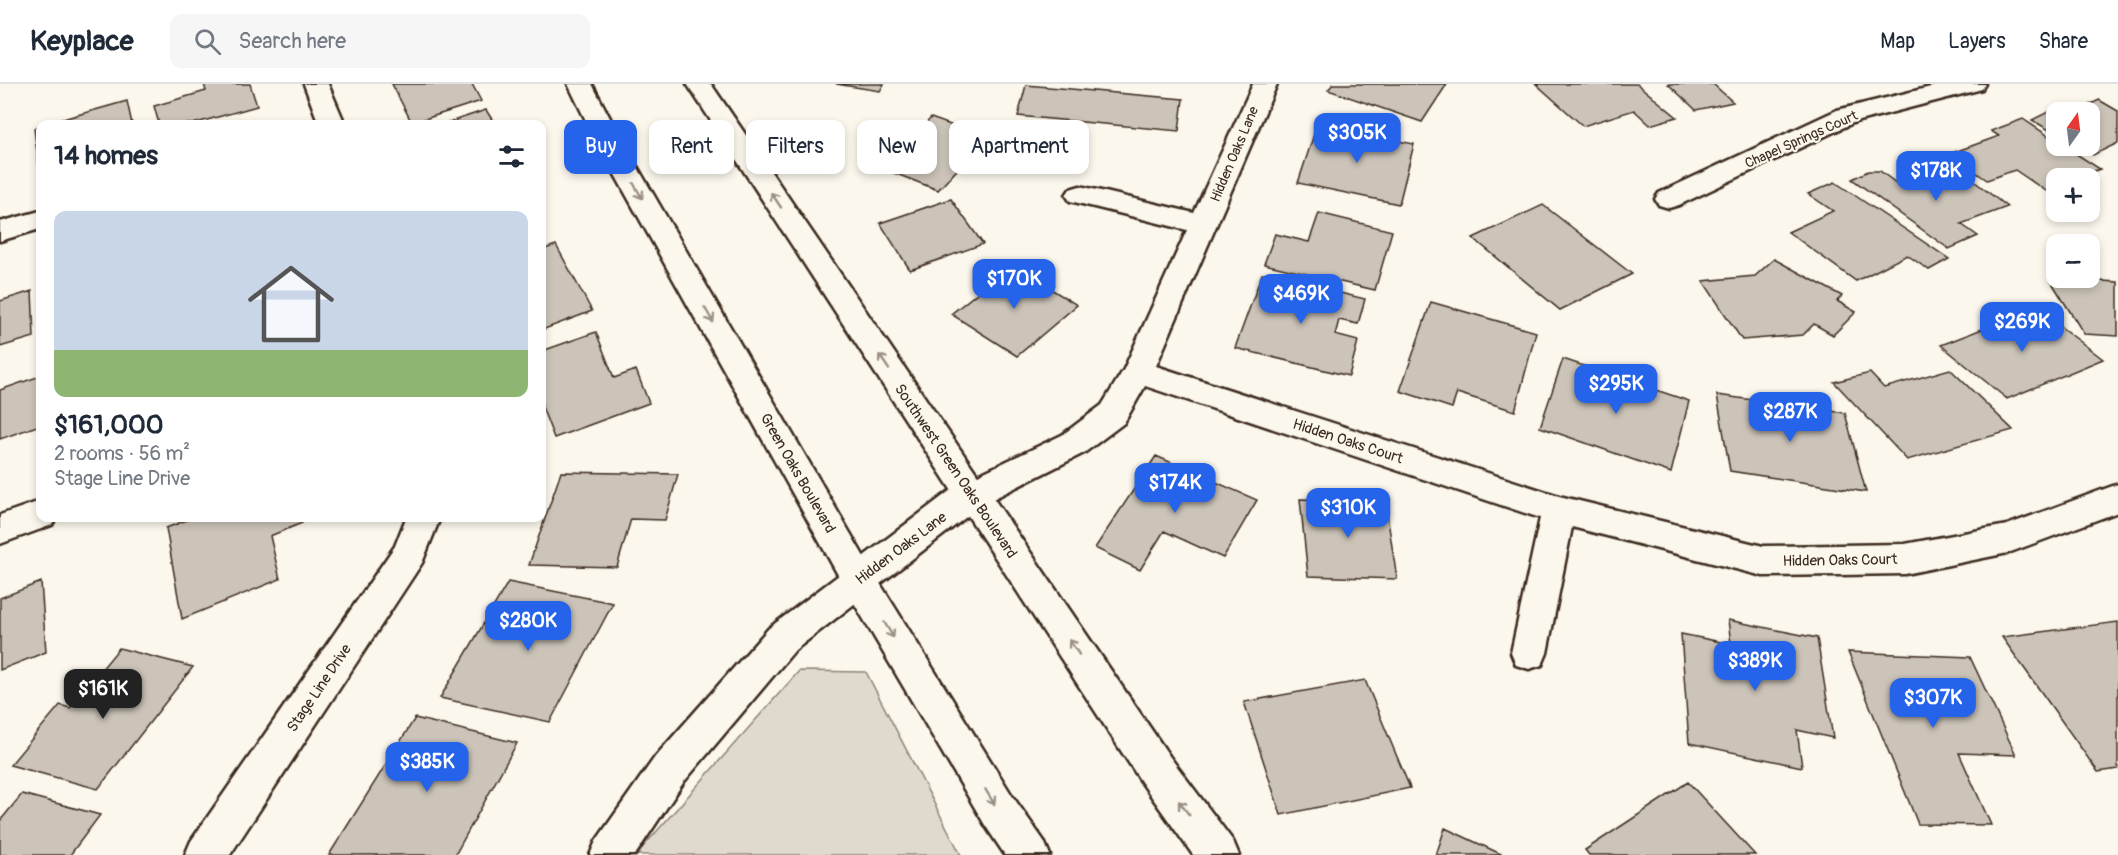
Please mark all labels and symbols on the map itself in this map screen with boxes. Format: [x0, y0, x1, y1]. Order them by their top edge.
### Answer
north arrow [2046, 102, 2100, 156]
street label: Hidden Oaks Lane [1207, 104, 1262, 205]
street label: Chapel Springs Court [1742, 107, 1861, 172]
pin: $305K [1315, 113, 1399, 164]
pin: $178K [1894, 151, 1978, 202]
one-way arrow [632, 182, 644, 199]
one-way arrow [770, 192, 782, 209]
pin: $170K [972, 259, 1056, 310]
pin: $469K [1259, 274, 1343, 325]
pin: $269K [1980, 302, 2064, 353]
one-way arrow [703, 306, 715, 323]
one-way arrow [878, 355, 890, 371]
pin: $295K [1574, 364, 1658, 415]
street label: Southwest Green Oaks Boulevard [890, 381, 1021, 562]
pin: $287K [1748, 392, 1832, 443]
street label: Green Oaks Boulevard [756, 410, 840, 537]
street label: Hidden Oaks Court [1290, 415, 1406, 469]
pin: $174K [1133, 463, 1217, 514]
pin: $310K [1306, 488, 1390, 539]
street label: Hidden Oaks Lane [852, 508, 951, 589]
street label: Hidden Oaks Court [1782, 550, 1899, 571]
pin: $280K [486, 601, 570, 652]
one-way arrow [883, 621, 895, 638]
one-way arrow [1068, 639, 1080, 656]
street label: Stage Line Drive [283, 640, 356, 736]
pin: $389K [1713, 641, 1797, 692]
pin: $161K [61, 669, 145, 720]
pin: $307K [1891, 678, 1975, 729]
pin: $385K [385, 742, 469, 793]
one-way arrow [985, 788, 997, 805]
one-way arrow [1178, 800, 1190, 816]

